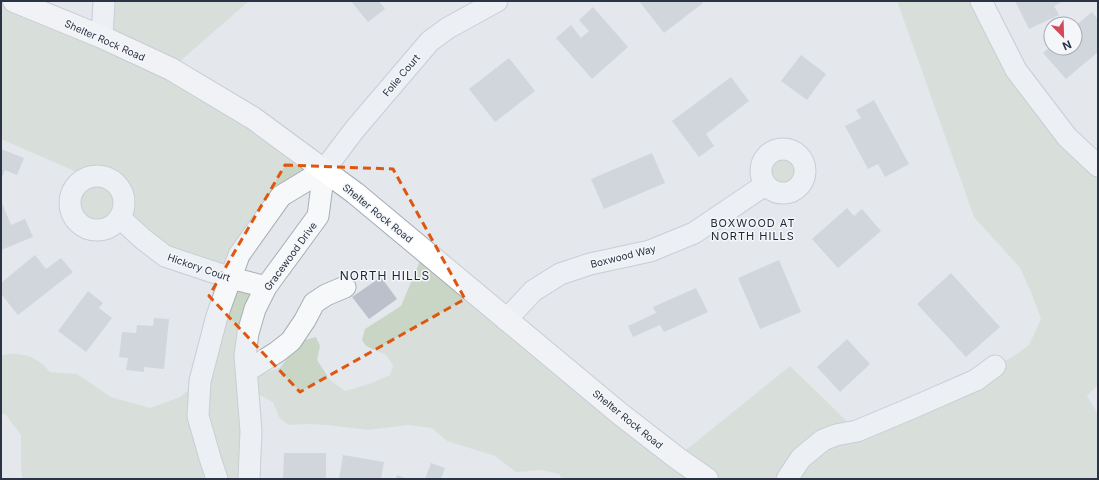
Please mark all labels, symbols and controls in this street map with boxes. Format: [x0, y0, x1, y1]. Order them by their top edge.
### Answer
north arrow [1043, 16, 1083, 56]
street label: Shelter Rock Road [63, 17, 147, 63]
text: N [1060, 37, 1074, 53]
street label: Folie Court [380, 51, 423, 99]
street label: Shelter Rock Road [341, 181, 415, 245]
district label: BOXWOOD AT NORTH HILLS [710, 216, 796, 243]
street label: Gracewood Drive [261, 219, 319, 293]
street label: Boxwood Way [589, 242, 657, 270]
street label: Hickory Court [166, 251, 233, 284]
district label: NORTH HILLS [340, 268, 430, 283]
street label: Shelter Rock Road [591, 387, 665, 451]

